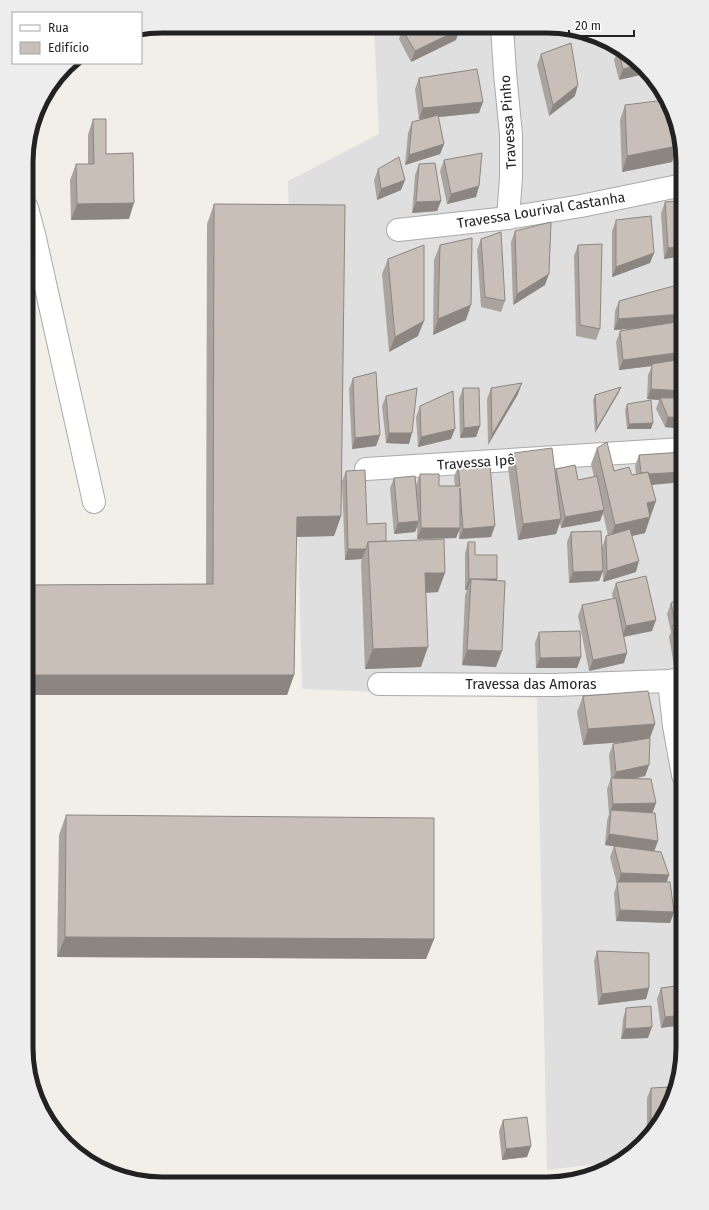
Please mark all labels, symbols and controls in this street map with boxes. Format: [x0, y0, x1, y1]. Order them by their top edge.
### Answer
legend [12, 12, 142, 64]
scale bar [569, 12, 634, 38]
text: 20 m [575, 19, 601, 33]
text: Rua [48, 21, 69, 35]
text: Edifício [48, 41, 89, 55]
street label: Travessa Pinho [497, 74, 520, 170]
street label: Travessa Lourival Castanha [456, 189, 627, 232]
street label: Travessa Ipê [437, 451, 515, 474]
street label: Travessa das Amoras [466, 676, 597, 693]

